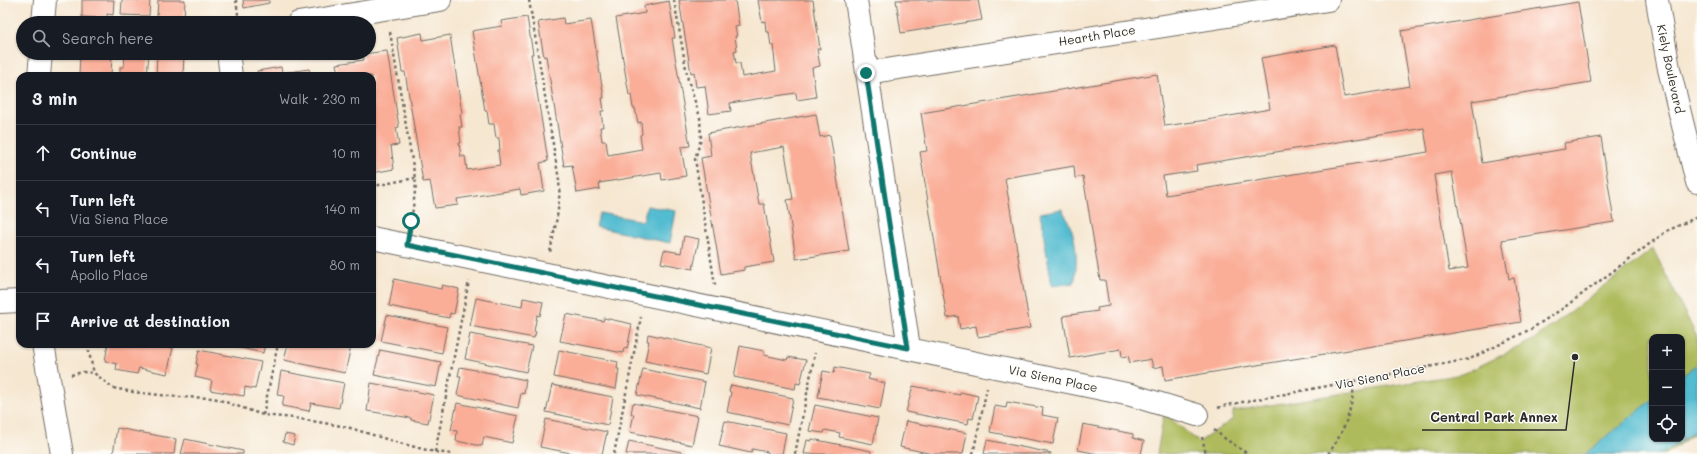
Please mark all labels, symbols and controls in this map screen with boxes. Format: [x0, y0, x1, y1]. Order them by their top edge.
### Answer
search box [16, 16, 376, 60]
street label: Hearth Place [1057, 21, 1136, 49]
street label: Kiely Boulevard [1654, 23, 1688, 115]
icon: search [30, 27, 52, 49]
text: Search here [62, 28, 153, 48]
route end [857, 64, 875, 82]
text: 3 min [32, 87, 77, 109]
text: Walk · 230 m [279, 90, 360, 107]
icon: ahead [32, 142, 54, 164]
text: Continue [70, 143, 137, 163]
text: 10 m [332, 144, 360, 161]
text: Turn left [70, 190, 135, 210]
icon: left [32, 198, 54, 220]
text: 140 m [324, 200, 360, 217]
text: Via Siena Place [70, 210, 168, 227]
route start [402, 212, 420, 230]
text: Turn left [70, 246, 135, 266]
icon: left [32, 254, 54, 276]
text: 80 m [330, 256, 360, 273]
text: Apollo Place [70, 266, 148, 283]
icon: arrive [32, 310, 54, 332]
text: Arrive at destination [70, 311, 230, 331]
map controls [1649, 334, 1685, 442]
button: + [1649, 334, 1685, 370]
street label: Via Siena Place [1334, 359, 1426, 393]
street label: Via Siena Place [1007, 361, 1099, 395]
button: − [1649, 370, 1685, 406]
callout: Central Park Annex [1422, 405, 1566, 430]
button: locate [1649, 406, 1685, 442]
text: Central Park Annex [1430, 408, 1558, 425]

